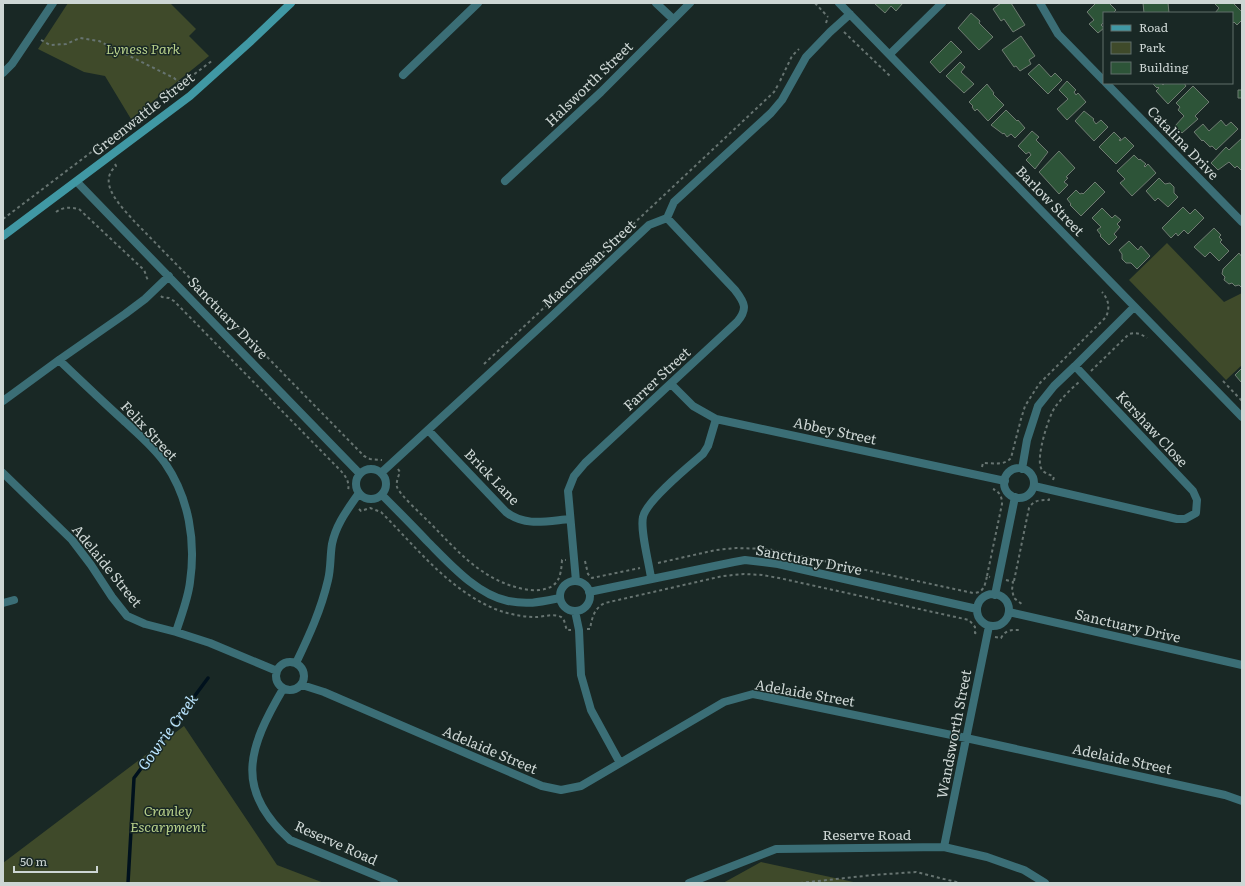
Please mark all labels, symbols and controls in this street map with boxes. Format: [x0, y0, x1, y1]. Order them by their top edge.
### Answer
legend [1103, 12, 1233, 84]
text: Road [1139, 18, 1169, 36]
street label: Halsworth Street [540, 36, 637, 130]
park label: Lyness Park [106, 38, 181, 58]
text: Park [1139, 38, 1166, 56]
text: Building [1139, 58, 1189, 76]
street label: Greenwattle Street [87, 67, 198, 160]
street label: Catalina Drive [1143, 101, 1224, 184]
street label: Barlow Street [1012, 161, 1090, 240]
street label: Maccrossan Street [537, 214, 640, 312]
street label: Sanctuary Drive [184, 272, 273, 363]
street label: Farrer Street [618, 342, 695, 415]
street label: Kershaw Close [1112, 386, 1193, 471]
street label: Felix Street [117, 396, 183, 465]
street label: Abbey Street [792, 411, 879, 449]
street label: Brick Lane [461, 444, 525, 509]
street label: Adelaide Street [68, 520, 148, 611]
street label: Sanctuary Drive [754, 539, 864, 579]
street label: Sanctuary Drive [1073, 603, 1183, 647]
street label: Wandsworth Street [931, 667, 975, 800]
street label: Adelaide Street [754, 673, 857, 711]
water label: Gowrie Creek [131, 687, 203, 774]
street label: Adelaide Street [440, 720, 541, 778]
street label: Adelaide Street [1071, 738, 1174, 778]
park label: Cranley Escarpment [130, 800, 206, 836]
street label: Reserve Road [292, 815, 381, 869]
street label: Reserve Road [823, 824, 912, 844]
scale bar [14, 848, 97, 874]
text: 50 m [20, 852, 47, 870]

